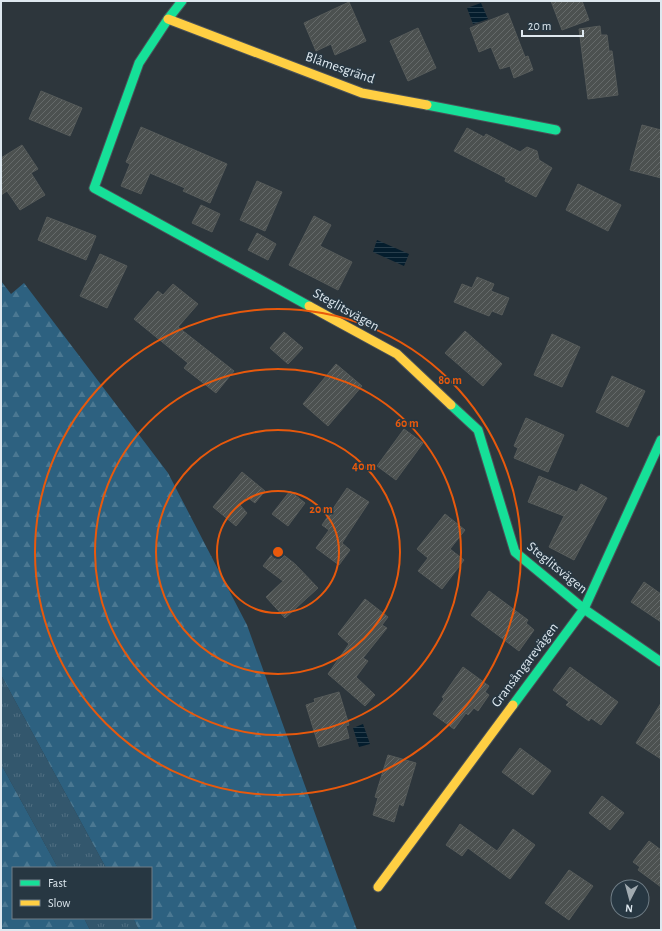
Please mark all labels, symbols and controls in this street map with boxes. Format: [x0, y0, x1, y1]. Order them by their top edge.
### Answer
scale bar [522, 12, 583, 38]
text: 20 m [528, 20, 551, 32]
street label: Blåmesgränd [304, 50, 376, 86]
street label: Steglitsvägen [311, 286, 381, 334]
text: 80 m [438, 374, 462, 386]
text: 60 m [395, 417, 419, 429]
text: 40 m [352, 460, 376, 472]
text: 20 m [309, 503, 333, 515]
street label: Steglitsvägen [524, 540, 590, 596]
centre of rings [271, 545, 285, 559]
street label: Gransångarevägen [489, 620, 561, 710]
legend [12, 867, 152, 919]
text: Fast [48, 877, 67, 889]
north arrow [610, 879, 650, 919]
text: Slow [48, 897, 70, 909]
text: N [625, 903, 633, 914]

